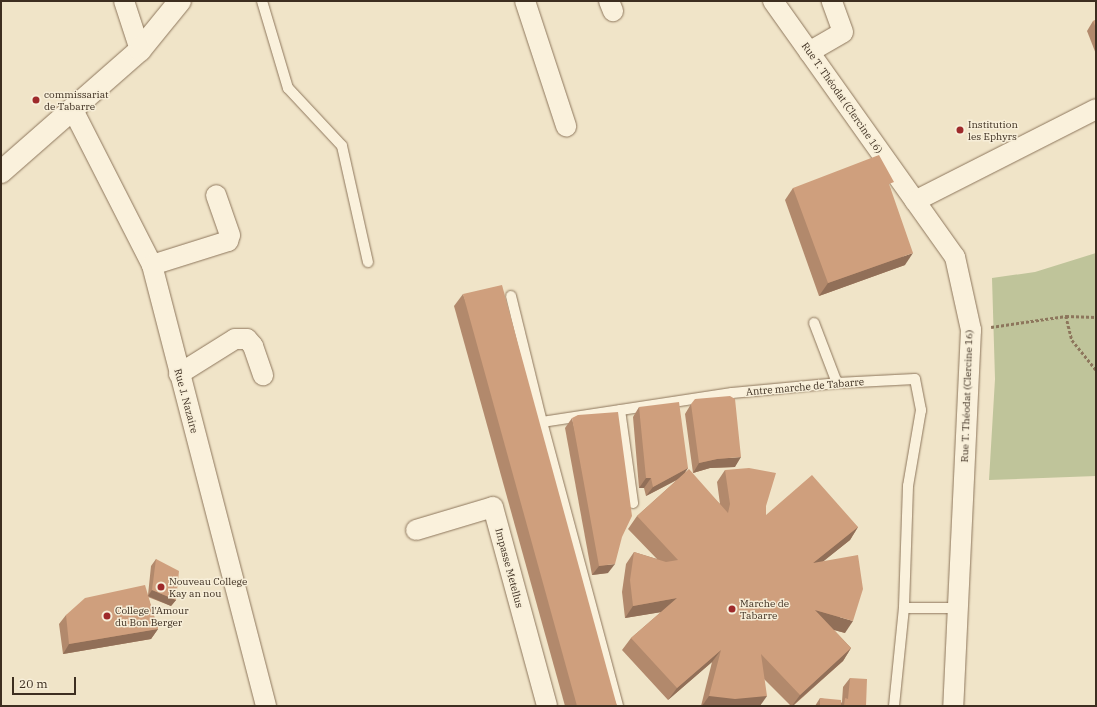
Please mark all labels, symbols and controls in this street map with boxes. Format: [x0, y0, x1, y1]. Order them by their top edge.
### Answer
street label: Rue T. Théodat (Clercine 16) [799, 40, 885, 156]
place label: commissariat de Tabarre [44, 88, 109, 112]
marker: commissariat de Tabarre [31, 95, 41, 105]
place label: Institution les Ephyrs [968, 118, 1018, 142]
marker: Institution les Ephyrs [955, 125, 965, 135]
street label: Rue T. Théodat (Clercine 16) [959, 330, 975, 462]
street label: Rue J. Nazaire [172, 367, 200, 435]
street label: Antre marche de Tabarre [746, 376, 864, 398]
street label: Impasse Metellus [493, 527, 525, 609]
place label: Nouveau College Kay an nou [169, 575, 247, 598]
marker: Nouveau College Kay an nou [156, 582, 166, 592]
place label: Marche de Tabarre [740, 597, 789, 620]
place label: College l'Amour du Bon Berger [115, 604, 189, 628]
marker: Marche de Tabarre [727, 604, 737, 614]
marker: College l'Amour du Bon Berger [102, 611, 112, 621]
scale bar [14, 669, 78, 695]
text: 20 m [19, 676, 48, 691]

